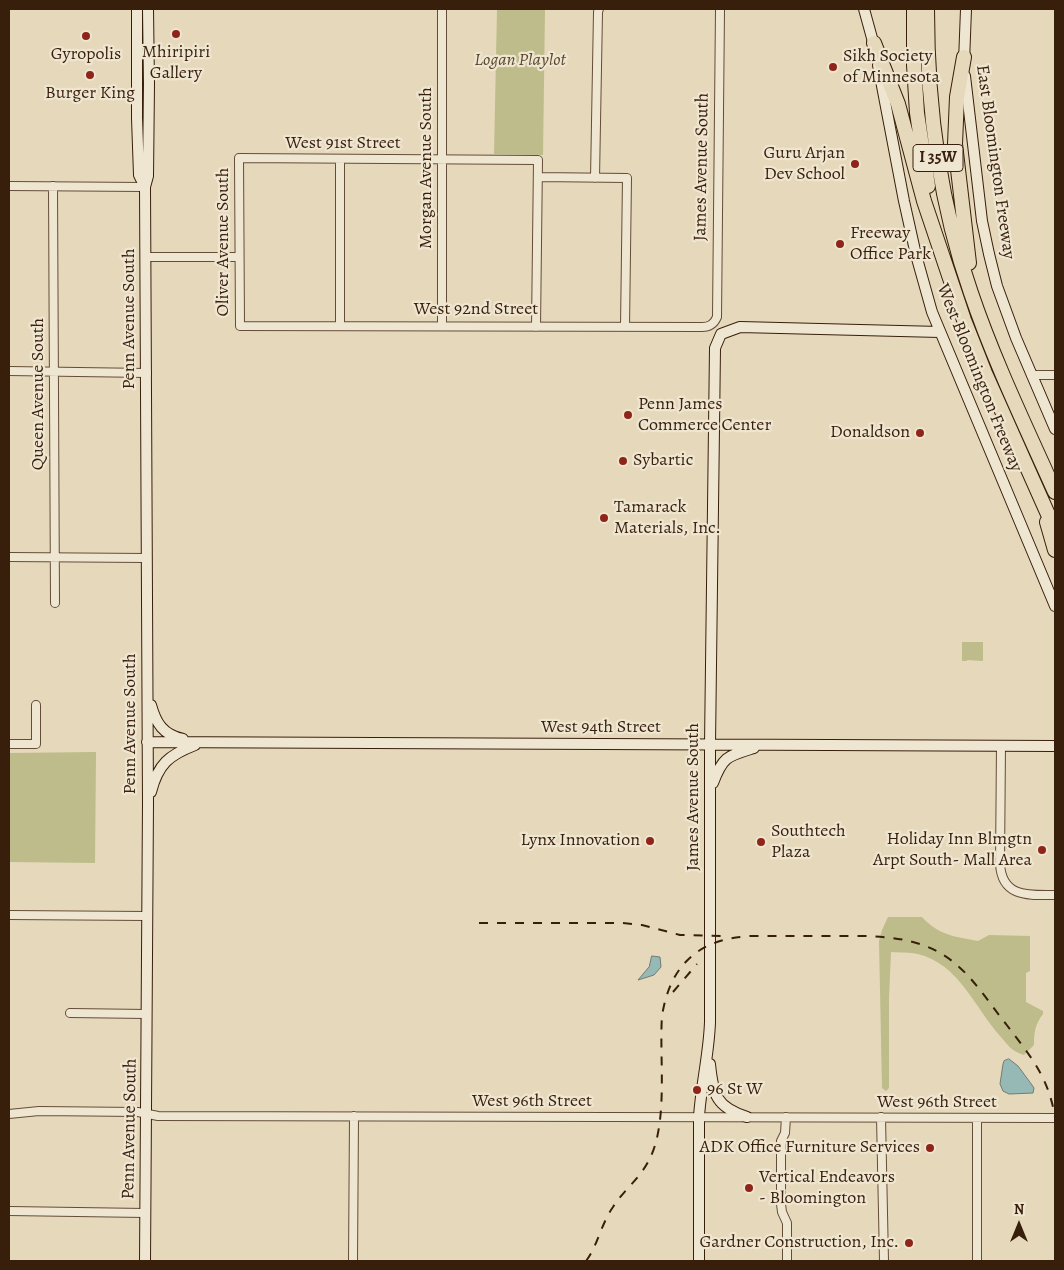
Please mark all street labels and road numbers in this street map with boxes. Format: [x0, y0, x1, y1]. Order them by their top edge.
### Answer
street label: East Bloomington Freeway [971, 63, 1019, 261]
street label: Morgan Avenue South [416, 87, 438, 249]
street label: James Avenue South [690, 93, 714, 241]
street label: West 91st Street [285, 133, 401, 155]
road number: I 35W [913, 144, 963, 172]
street label: Oliver Avenue South [213, 168, 235, 316]
street label: Penn Avenue South [119, 248, 141, 390]
street label: West Bloomington Freeway [931, 281, 1027, 475]
street label: West 92nd Street [414, 299, 538, 321]
street label: Queen Avenue South [28, 318, 50, 470]
street label: Penn Avenue South [120, 653, 142, 795]
street label: West 94th Street [541, 717, 661, 739]
street label: James Avenue South [683, 723, 705, 871]
street label: Penn Avenue South [118, 1058, 142, 1200]
street label: West 96th Street [472, 1091, 592, 1113]
street label: West 96th Street [877, 1092, 997, 1114]

